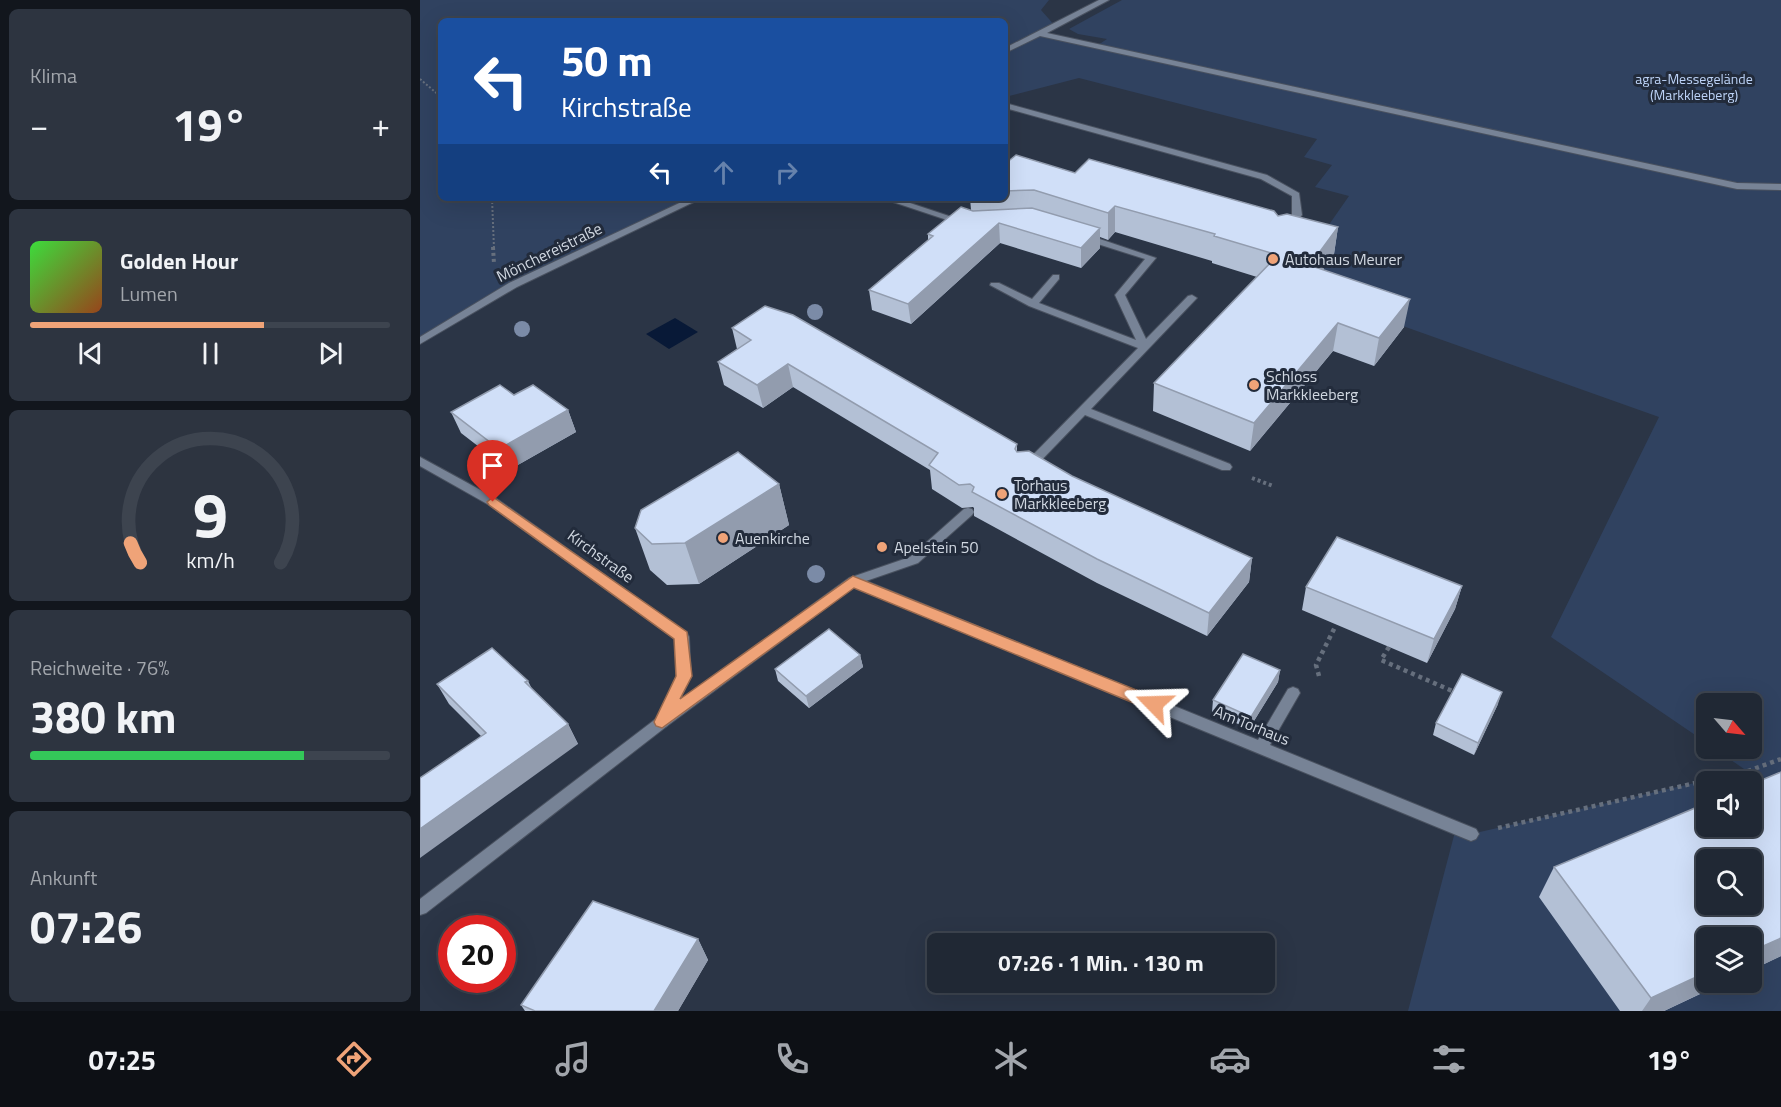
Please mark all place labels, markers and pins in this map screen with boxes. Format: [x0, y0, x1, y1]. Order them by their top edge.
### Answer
place label: Autohaus Meurer [1285, 247, 1403, 271]
marker: Autohaus Meurer [1266, 252, 1280, 266]
place label: Schloss Markkleeberg [1266, 364, 1358, 406]
marker: Schloss Markkleeberg [1247, 378, 1261, 392]
pin [467, 440, 518, 502]
place label: Torhaus Markkleeberg [1014, 473, 1106, 515]
marker: Torhaus Markkleeberg [995, 487, 1009, 501]
place label: Auenkirche [735, 526, 810, 550]
marker: Auenkirche [716, 531, 730, 545]
place label: Apelstein 50 [894, 535, 978, 559]
marker: Apelstein 50 [875, 540, 889, 554]

